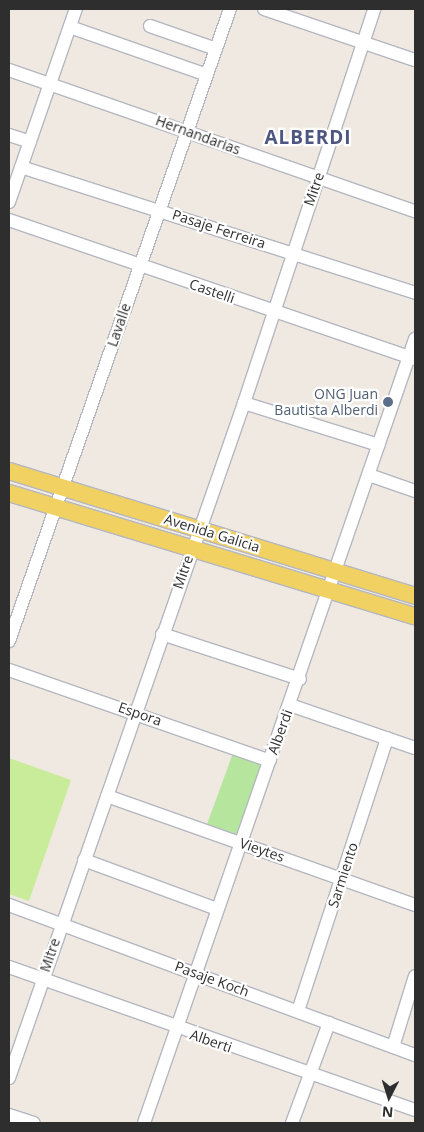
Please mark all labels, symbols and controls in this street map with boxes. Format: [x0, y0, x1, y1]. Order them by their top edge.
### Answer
street label: Hernandarias [153, 112, 243, 158]
district label: ALBERDI [264, 127, 352, 149]
street label: Mitre [300, 170, 328, 208]
street label: Pasaje Ferreira [170, 206, 268, 252]
street label: Castelli [187, 275, 237, 307]
street label: Lavalle [104, 301, 134, 349]
place label: ONG Juan Bautista Alberdi [274, 386, 378, 418]
marker: ONG Juan Bautista Alberdi [382, 396, 394, 408]
street label: Avenida Galicia [162, 511, 262, 555]
street label: Mitre [169, 553, 197, 591]
street label: Espora [116, 699, 164, 729]
street label: Alberdi [264, 707, 296, 757]
street label: Vieytes [237, 835, 287, 865]
street label: Sarmiento [325, 840, 361, 910]
street label: Mitre [36, 936, 64, 974]
street label: Pasaje Koch [172, 958, 252, 1000]
street label: Alberti [188, 1026, 234, 1056]
north arrow [364, 1072, 414, 1122]
text: N [381, 1102, 394, 1122]

